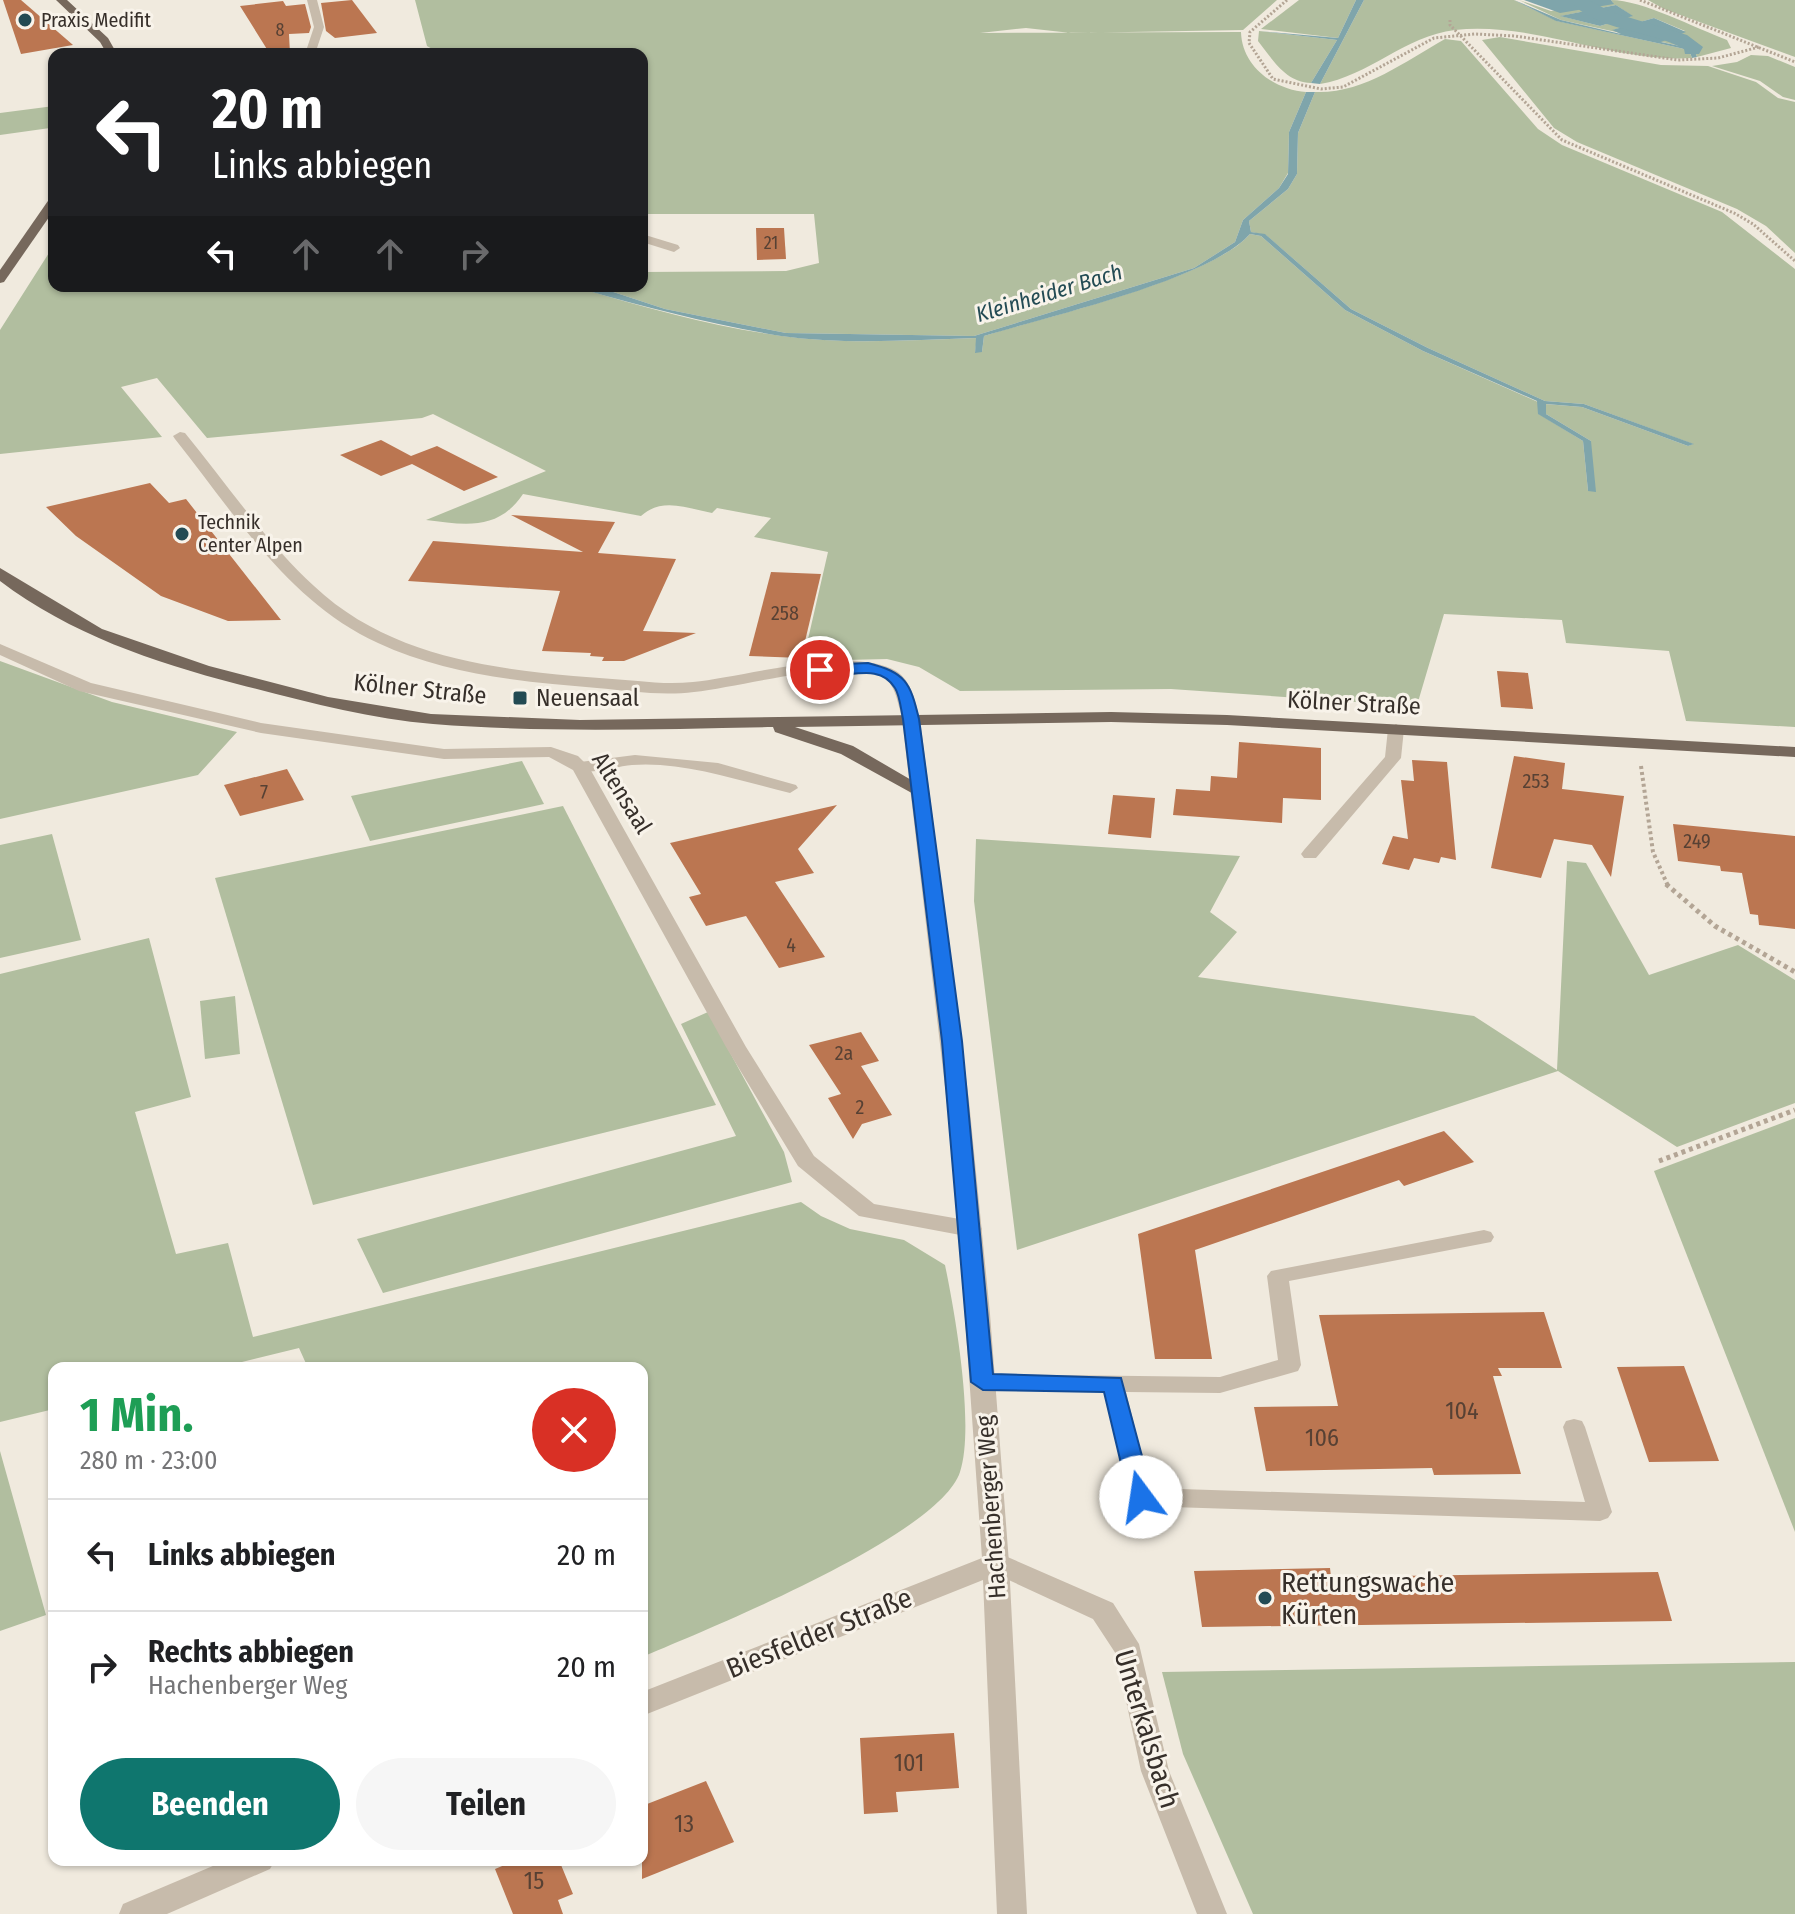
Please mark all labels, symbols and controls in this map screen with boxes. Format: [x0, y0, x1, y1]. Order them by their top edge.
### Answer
place label: Praxis Medifit [41, 8, 152, 32]
marker: Praxis Medifit [16, 11, 34, 29]
house number: 8 [276, 19, 285, 41]
text: 20 m [212, 76, 323, 143]
icon: left [80, 80, 184, 184]
text: Links abbiegen [212, 144, 432, 188]
icon: left [200, 232, 244, 276]
icon: ahead [284, 232, 328, 276]
icon: ahead [368, 232, 412, 276]
icon: right [452, 232, 496, 276]
house number: 21 [764, 232, 778, 254]
water label: Kleinheider Bach [973, 258, 1125, 328]
place label: Technik Center Alpen [198, 510, 303, 557]
marker: Technik Center Alpen [173, 525, 191, 543]
house number: 258 [771, 601, 799, 625]
pin [786, 636, 854, 704]
icon: arrive [798, 648, 842, 692]
street label: Kölner Straße [352, 668, 488, 710]
place label: Neuensaal [536, 684, 639, 712]
street label: Kölner Straße [1287, 686, 1421, 720]
marker: Neuensaal [511, 689, 529, 707]
street label: Altensaal [586, 747, 658, 839]
house number: 253 [1523, 769, 1549, 793]
house number: 7 [260, 780, 268, 804]
house number: 249 [1683, 829, 1711, 853]
house number: 4 [786, 933, 796, 957]
house number: 2a [835, 1041, 853, 1065]
house number: 2 [856, 1095, 865, 1119]
text: 1 Min. [80, 1386, 193, 1444]
button: close [532, 1388, 616, 1472]
house number: 104 [1445, 1397, 1479, 1425]
street label: Hachenberger Weg [971, 1414, 1011, 1600]
house number: 106 [1305, 1424, 1339, 1452]
text: 280 m · 23:00 [80, 1445, 218, 1476]
position arrow [1099, 1455, 1183, 1539]
icon: left [80, 1533, 124, 1577]
text: Links abbiegen [148, 1537, 336, 1573]
text: 20 m [557, 1537, 616, 1573]
place label: Rettungswache Kürten [1281, 1566, 1454, 1631]
street label: Biesfelder Straße [721, 1581, 917, 1685]
marker: Rettungswache Kürten [1256, 1589, 1274, 1607]
text: Rechts abbiegen [148, 1634, 354, 1670]
icon: right [80, 1645, 124, 1689]
street label: Unterkalsbach [1107, 1646, 1187, 1812]
text: 20 m [557, 1649, 616, 1685]
text: Hachenberger Weg [148, 1670, 347, 1701]
house number: 101 [894, 1749, 924, 1777]
button: Beenden [80, 1758, 340, 1850]
button: Teilen [356, 1758, 616, 1850]
house number: 13 [674, 1810, 694, 1838]
house number: 15 [524, 1867, 544, 1895]

